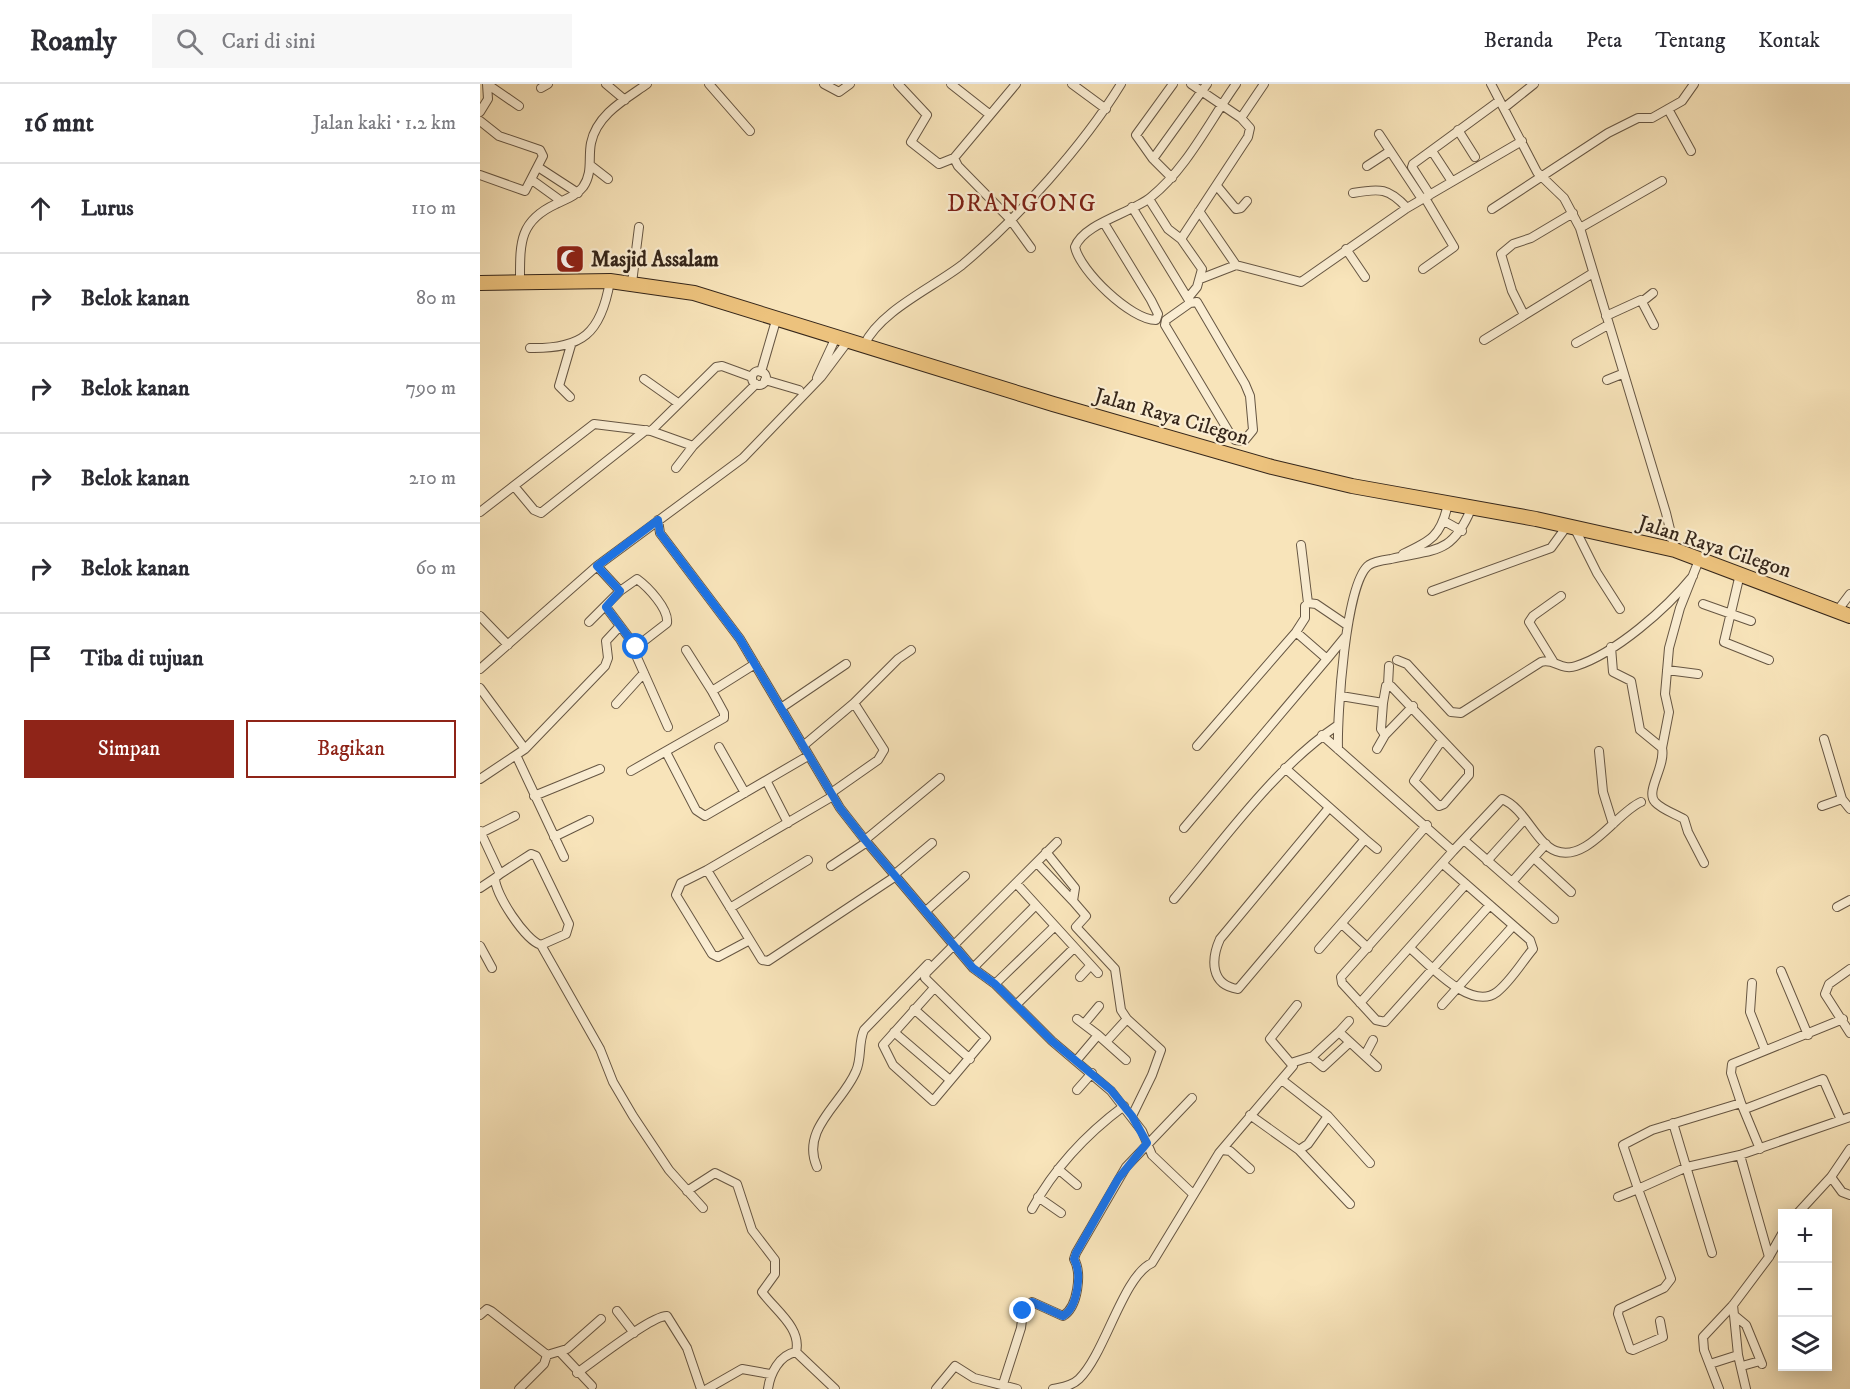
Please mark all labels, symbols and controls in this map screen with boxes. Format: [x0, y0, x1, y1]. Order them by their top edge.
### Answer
search box [152, 14, 572, 68]
text: Roamly [30, 24, 116, 59]
icon: search [173, 25, 206, 58]
text: Cari di sini [221, 28, 316, 55]
text: Beranda [1484, 28, 1553, 54]
text: Peta [1586, 28, 1622, 54]
text: Tentang [1655, 28, 1725, 54]
text: Kontak [1758, 28, 1820, 54]
text: 16 mnt [24, 107, 94, 140]
text: Jalan kaki · 1.2 km [313, 111, 456, 136]
district label: DRANGONG [947, 189, 1097, 219]
icon: ahead [24, 192, 57, 225]
text: Lurus [81, 195, 134, 222]
text: 110 m [411, 196, 456, 221]
mosque icon: Masjid Assalam [554, 243, 586, 275]
place label: Masjid Assalam [591, 247, 719, 274]
icon: right [24, 282, 57, 315]
text: Belok kanan [81, 285, 189, 312]
text: 80 m [416, 286, 456, 311]
icon: right [24, 372, 57, 405]
text: Belok kanan [81, 375, 189, 402]
text: 790 m [405, 376, 456, 401]
street label: Jalan Raya Cilegon [1090, 382, 1252, 451]
icon: right [24, 462, 57, 495]
text: Belok kanan [81, 465, 189, 492]
text: 210 m [409, 466, 456, 491]
street label: Jalan Raya Cilegon [1633, 509, 1795, 584]
icon: right [24, 552, 57, 585]
text: Belok kanan [81, 555, 189, 582]
text: 60 m [416, 556, 456, 581]
route start [622, 633, 648, 659]
icon: arrive [24, 642, 57, 675]
text: Tiba di tujuan [81, 645, 203, 672]
button: Simpan [24, 720, 234, 778]
button: Bagikan [246, 720, 456, 778]
map controls [1778, 1209, 1832, 1371]
button: + [1778, 1209, 1832, 1263]
button: − [1778, 1263, 1832, 1317]
route end [1009, 1297, 1035, 1323]
button: layers [1778, 1317, 1832, 1371]

